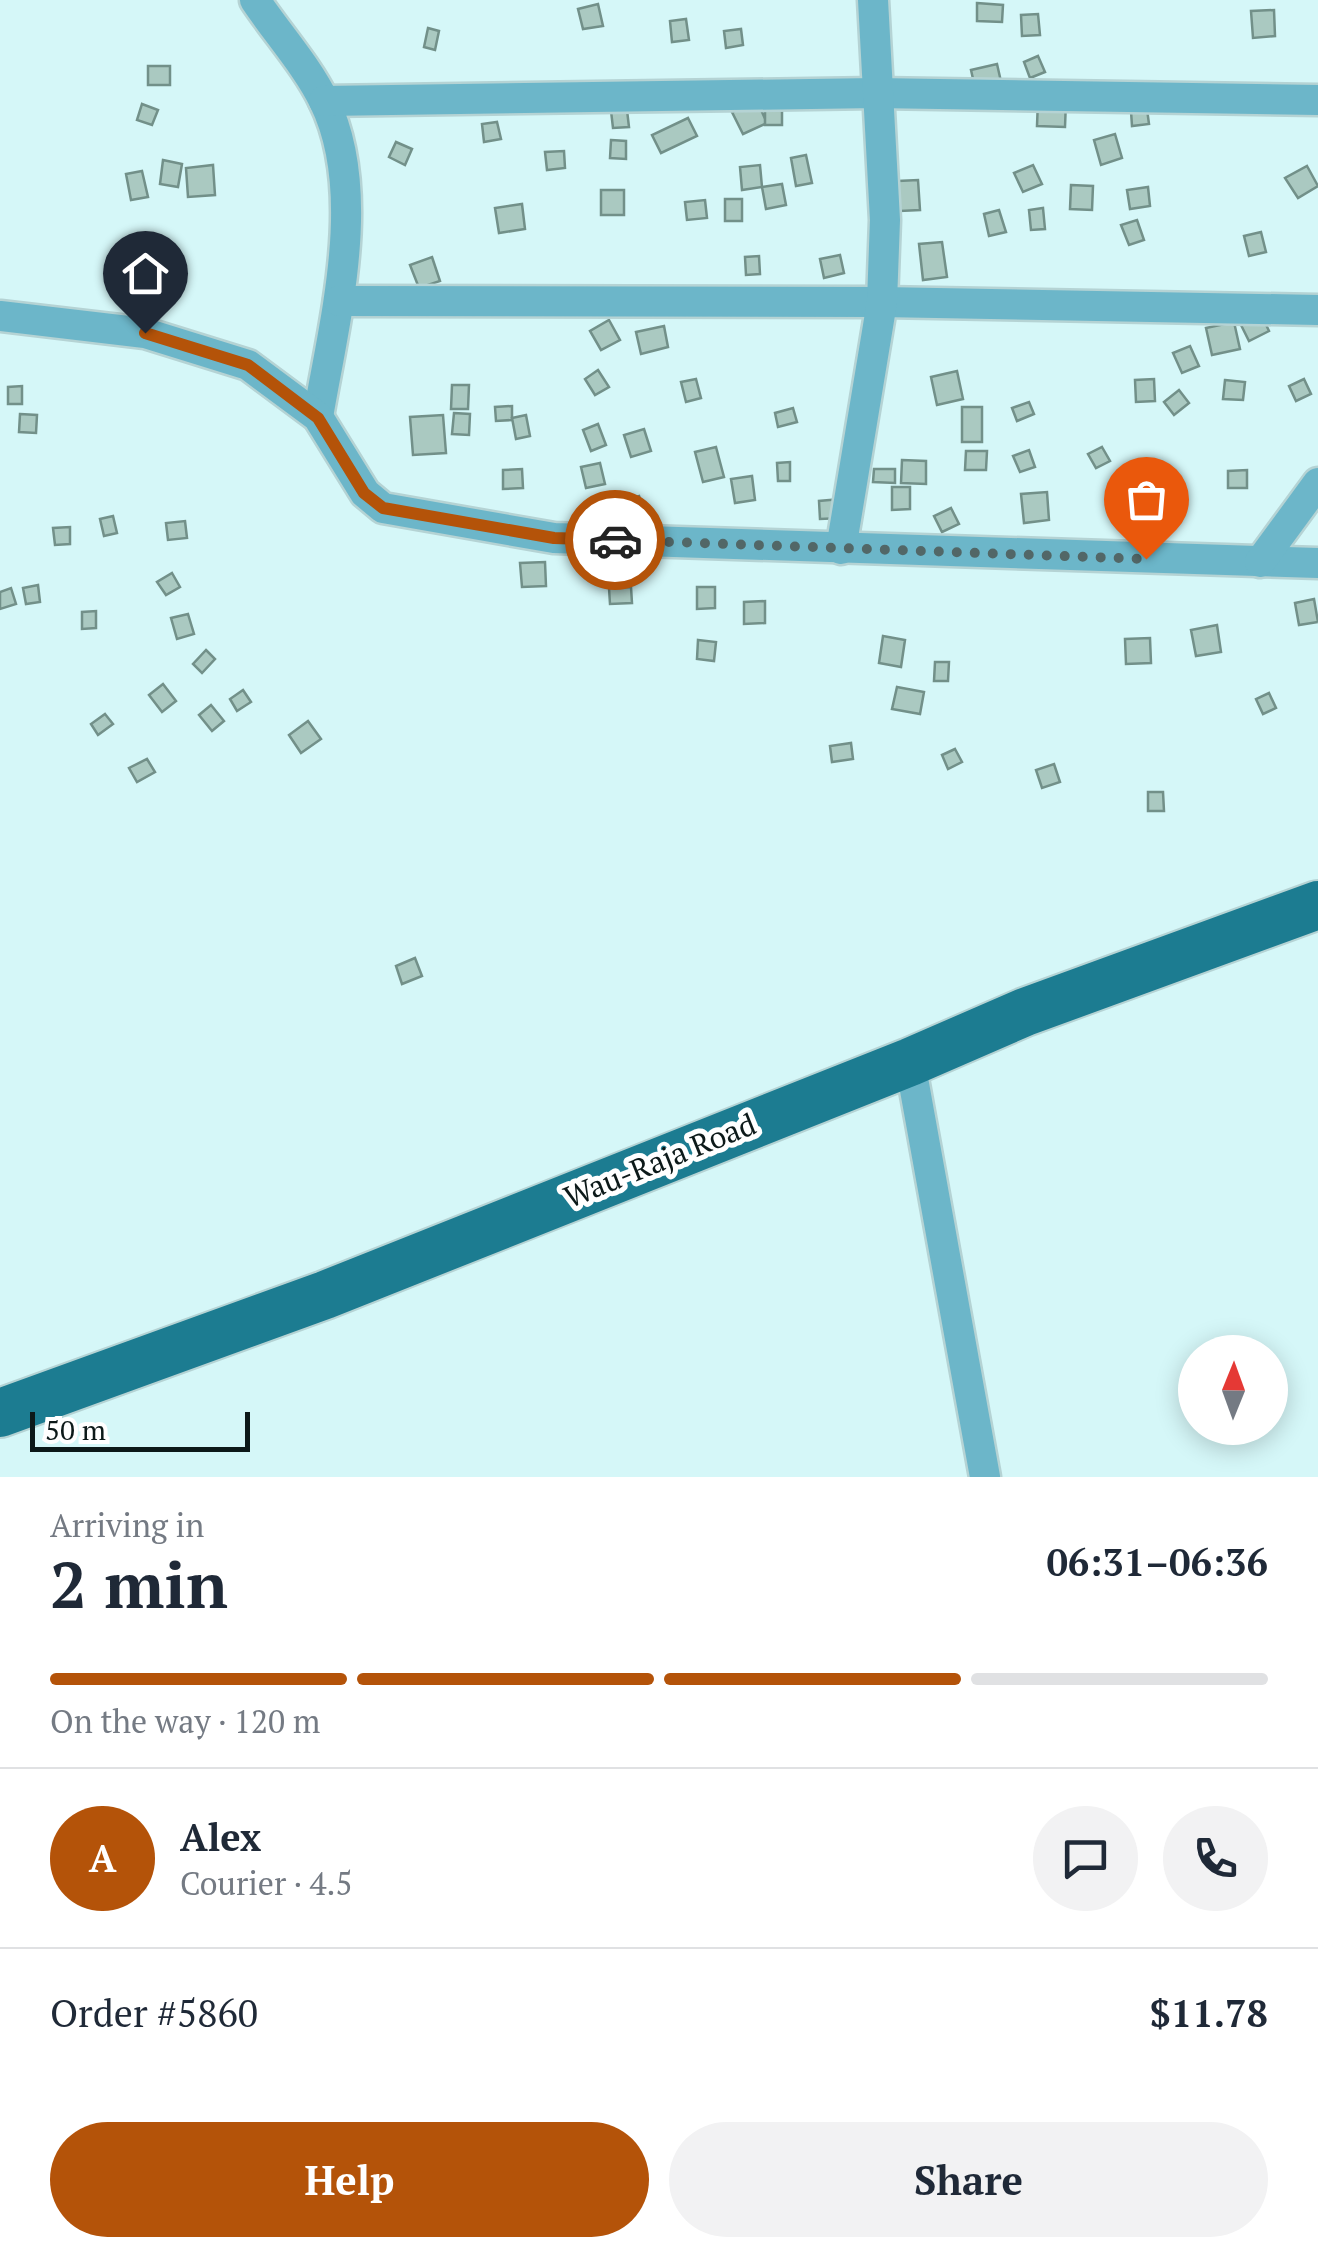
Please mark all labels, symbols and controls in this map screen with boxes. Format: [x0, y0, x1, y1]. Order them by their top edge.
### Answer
pin [103, 231, 188, 334]
icon: home [118, 246, 173, 301]
pin [1104, 457, 1189, 560]
icon: bag [1119, 472, 1174, 527]
courier [565, 490, 665, 590]
icon: car [588, 513, 643, 568]
street label: Wau-Raja Road [558, 1103, 761, 1217]
north arrow [1178, 1335, 1288, 1445]
map controls [1178, 1335, 1288, 1445]
scale bar [30, 1407, 250, 1452]
text: 50 m [45, 1411, 106, 1448]
text: Arriving in [50, 1504, 204, 1546]
text: 06:31–06:36 [1046, 1537, 1268, 1587]
text: 2 min [50, 1540, 228, 1627]
text: On the way · 120 m [50, 1700, 320, 1742]
button: chat [1033, 1806, 1138, 1911]
button: phone [1163, 1806, 1268, 1911]
text: Alex [180, 1812, 261, 1862]
text: A [89, 1833, 116, 1883]
text: Courier · 4.5 [180, 1862, 352, 1904]
text: Order #5860 [50, 1988, 258, 2038]
text: $11.78 [1149, 1988, 1268, 2038]
button: Help [50, 2122, 649, 2237]
button: Share [669, 2122, 1268, 2237]

